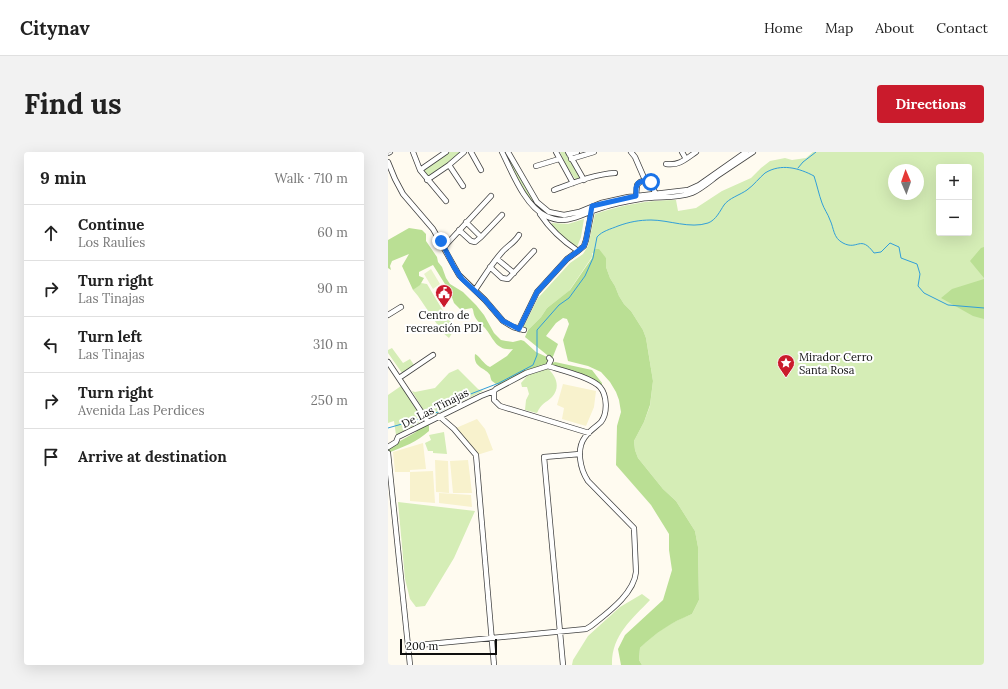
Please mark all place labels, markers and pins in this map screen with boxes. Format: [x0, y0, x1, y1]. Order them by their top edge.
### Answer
public building icon: Centro de recreación PDI [434, 283, 454, 308]
place label: Centro de recreación PDI [406, 308, 482, 335]
place label: Mirador Cerro Santa Rosa [799, 350, 873, 377]
place icon: Mirador Cerro Santa Rosa [776, 353, 796, 378]

